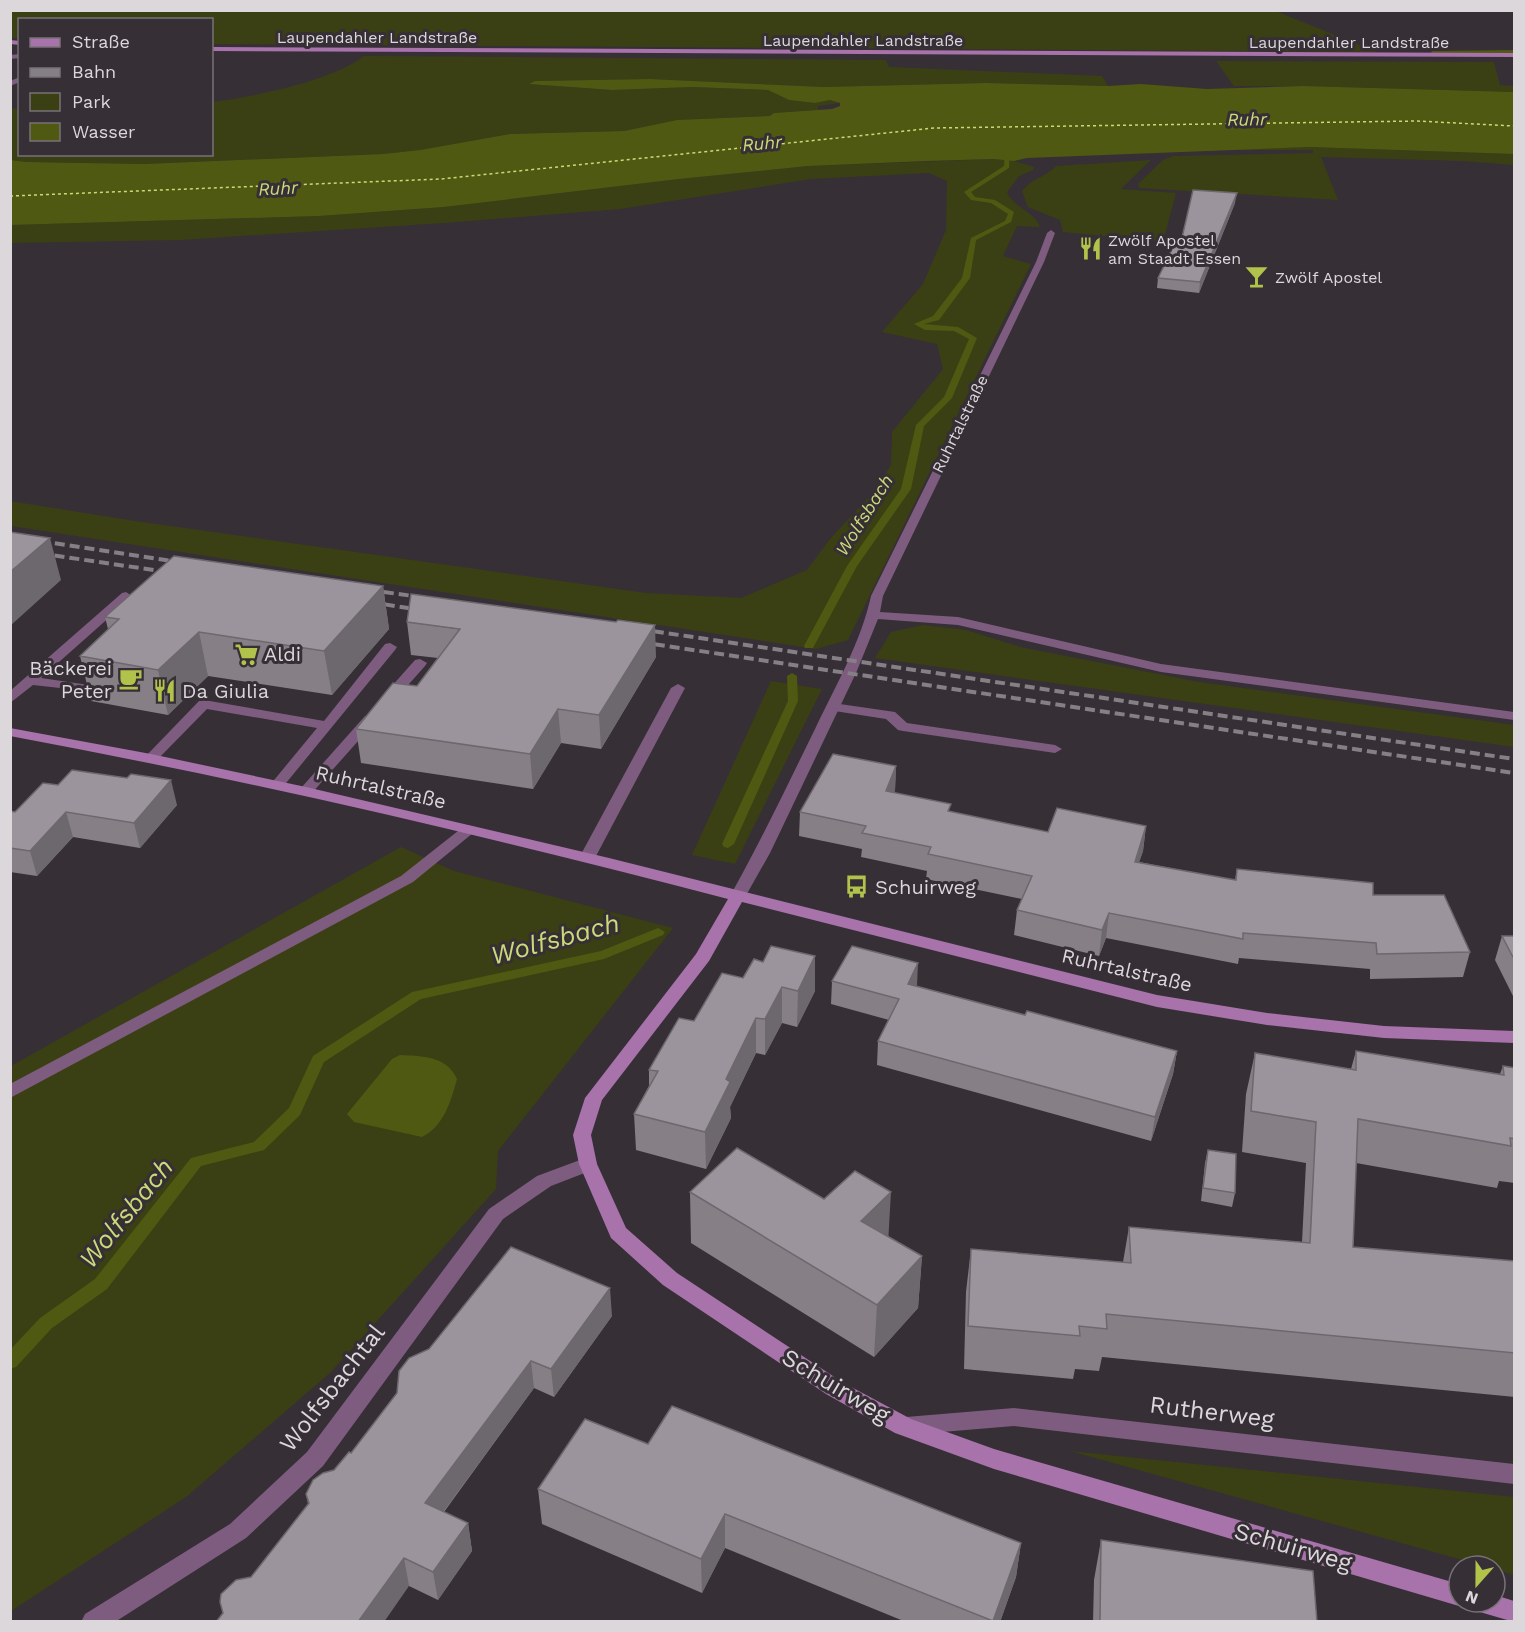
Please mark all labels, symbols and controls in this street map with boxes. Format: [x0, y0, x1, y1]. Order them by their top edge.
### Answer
legend [18, 18, 213, 156]
street label: Laupendahler Landstraße [277, 28, 477, 47]
text: Straße [72, 31, 130, 52]
street label: Laupendahler Landstraße [763, 31, 963, 50]
street label: Laupendahler Landstraße [1249, 33, 1449, 52]
text: Bahn [72, 61, 116, 82]
text: Park [72, 91, 111, 112]
water label: Ruhr [1227, 108, 1268, 130]
text: Wasser [72, 121, 135, 142]
water label: Ruhr [741, 131, 784, 155]
water label: Ruhr [258, 176, 299, 200]
place label: Zwölf Apostel am Staadt Essen [1108, 231, 1241, 268]
restaurant icon: Zwölf Apostel am Staadt Essen [1077, 236, 1103, 262]
bar icon: Zwölf Apostel [1244, 264, 1270, 290]
place label: Zwölf Apostel [1275, 268, 1382, 287]
street label: Ruhrtalstraße [928, 372, 992, 476]
water label: Wolfsbach [831, 471, 897, 559]
supermarket icon: Aldi [233, 641, 259, 667]
place label: Aldi [264, 642, 301, 666]
place label: Bäckerei Peter [29, 656, 112, 703]
cafe icon: Bäckerei Peter [117, 666, 143, 692]
restaurant icon: Da Giulia [151, 678, 177, 704]
place label: Da Giulia [182, 679, 269, 703]
street label: Ruhrtalstraße [313, 760, 449, 814]
bus stop icon: Schuirweg [844, 874, 870, 900]
place label: Schuirweg [875, 875, 976, 899]
water label: Wolfsbach [487, 907, 623, 971]
street label: Ruhrtalstraße [1059, 943, 1195, 997]
water label: Wolfsbach [73, 1152, 179, 1274]
street label: Wolfsbachtal [274, 1318, 391, 1457]
street label: Schuirweg [777, 1343, 895, 1429]
street label: Rutherweg [1148, 1390, 1276, 1434]
street label: Schuirweg [1231, 1517, 1355, 1577]
north arrow [1447, 1554, 1507, 1614]
text: N [1463, 1587, 1481, 1609]

